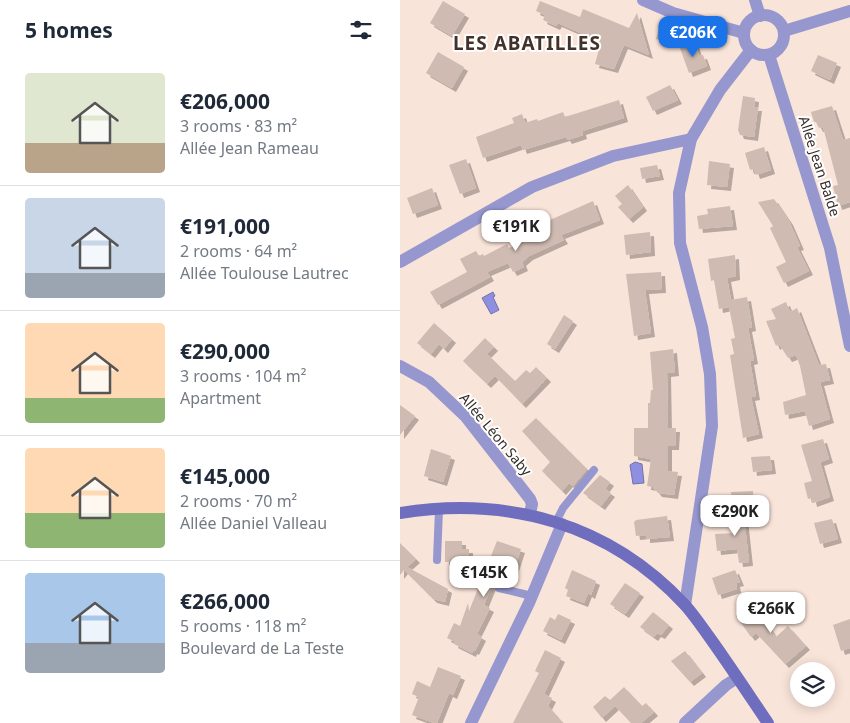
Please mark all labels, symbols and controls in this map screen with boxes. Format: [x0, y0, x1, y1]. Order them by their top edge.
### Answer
pin: €206K [658, 15, 728, 58]
text: 5 homes [25, 16, 113, 44]
icon: filters [347, 16, 375, 44]
text: €206K [669, 21, 717, 43]
district label: LES ABATILLES [453, 30, 601, 56]
text: €206,000 [180, 87, 270, 115]
icon: home [65, 93, 125, 153]
street label: Allée Jean Balde [795, 113, 845, 219]
text: 3 rooms · 83 m² [180, 115, 297, 137]
text: Allée Jean Rameau [180, 137, 319, 159]
pin: €191K [481, 210, 551, 252]
text: €191,000 [180, 212, 270, 240]
text: €191K [492, 215, 540, 237]
icon: home [65, 218, 125, 278]
text: 2 rooms · 64 m² [180, 240, 297, 262]
text: Allée Toulouse Lautrec [180, 262, 349, 284]
text: €290,000 [180, 337, 270, 365]
icon: home [65, 343, 125, 403]
text: 3 rooms · 104 m² [180, 365, 306, 387]
text: Apartment [180, 387, 261, 409]
street label: Allée Léon Saby [456, 389, 537, 480]
text: €145,000 [180, 462, 270, 490]
icon: home [65, 468, 125, 528]
text: 2 rooms · 70 m² [180, 490, 297, 512]
pin: €290K [700, 494, 770, 537]
text: €290K [711, 500, 759, 522]
text: Allée Daniel Valleau [180, 512, 327, 534]
pin: €145K [449, 556, 519, 598]
text: €145K [460, 561, 508, 583]
text: €266,000 [180, 587, 270, 615]
pin: €266K [736, 592, 806, 634]
icon: home [65, 593, 125, 653]
text: €266K [747, 597, 795, 619]
text: 5 rooms · 118 m² [180, 615, 306, 637]
text: Boulevard de La Teste [180, 637, 344, 659]
map controls [790, 662, 835, 707]
button: layers [790, 662, 835, 707]

